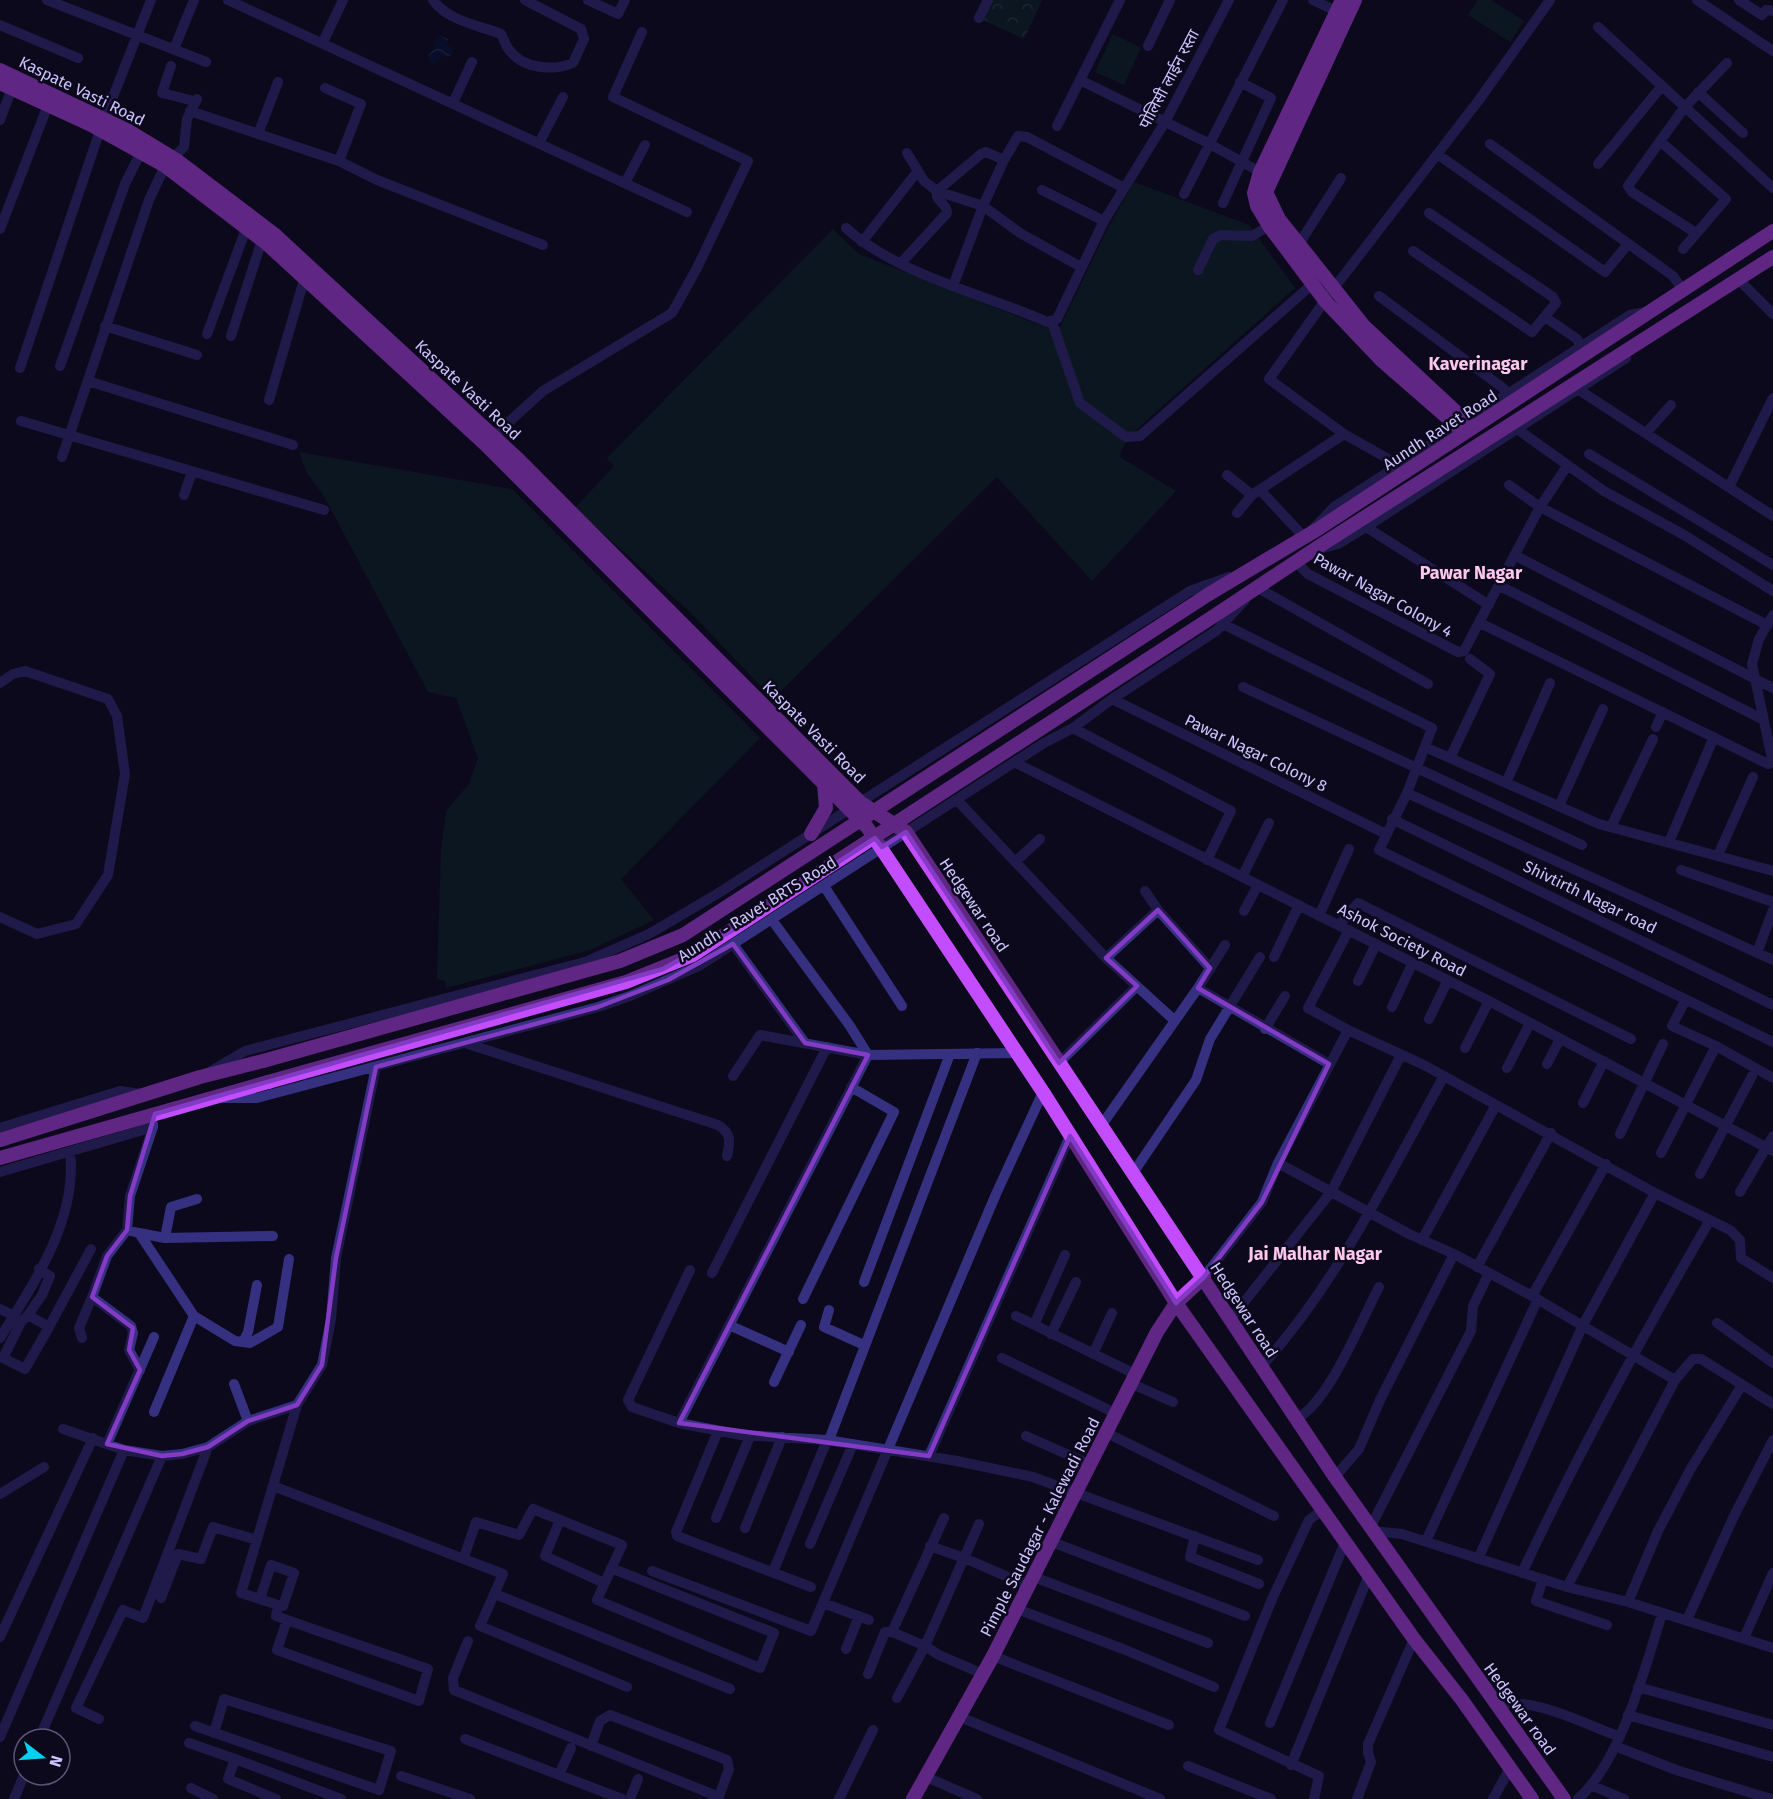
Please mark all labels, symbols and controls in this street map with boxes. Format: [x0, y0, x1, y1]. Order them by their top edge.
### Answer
street label: पोलिसी लाईन रस्ता [1135, 25, 1203, 132]
street label: Kaspate Vasti Road [16, 52, 148, 130]
street label: Kaspate Vasti Road [411, 336, 525, 444]
district label: Kaverinagar [1429, 353, 1528, 375]
street label: Aundh Ravet Road [1379, 386, 1501, 474]
street label: Pawar Nagar Colony 4 [1310, 549, 1456, 641]
district label: Pawar Nagar [1420, 562, 1523, 584]
street label: Kaspate Vasti Road [759, 677, 869, 787]
street label: Pawar Nagar Colony 8 [1182, 710, 1331, 796]
street label: Aundh - Ravet BRTS Road [674, 852, 840, 966]
street label: Hedgewar road [936, 854, 1012, 956]
street label: Shivtirth Nagar road [1520, 856, 1660, 938]
street label: Ashok Society Road [1335, 899, 1469, 981]
district label: Jai Malhar Nagar [1247, 1243, 1383, 1265]
street label: Hedgewar road [1206, 1259, 1282, 1361]
street label: Pimple Saudagar - Kalewadi Road [976, 1414, 1104, 1640]
street label: Hedgewar road [1480, 1659, 1560, 1759]
north arrow [12, 1727, 72, 1787]
text: N [45, 1753, 67, 1769]

